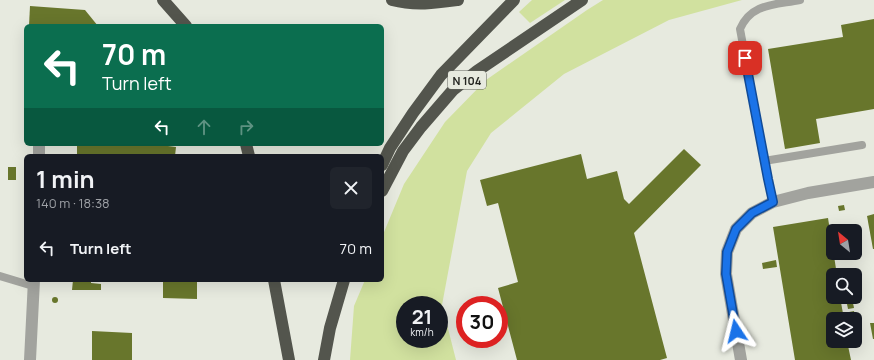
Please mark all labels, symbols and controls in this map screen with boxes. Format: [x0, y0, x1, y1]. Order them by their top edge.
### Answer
text: 70 m [102, 35, 166, 73]
icon: left [36, 40, 88, 92]
pin [728, 41, 762, 75]
icon: arrive [734, 47, 756, 69]
text: Turn left [102, 71, 172, 95]
road number: N 104 [448, 71, 486, 89]
icon: left [151, 116, 173, 138]
icon: ahead [193, 116, 215, 138]
icon: right [235, 116, 257, 138]
text: 1 min [36, 162, 95, 195]
button: close [330, 167, 372, 209]
text: 140 m · 18:38 [36, 194, 110, 212]
north arrow [826, 224, 862, 260]
map controls [826, 224, 862, 348]
icon: left [36, 237, 58, 259]
text: Turn left [70, 238, 132, 259]
text: 70 m [340, 238, 372, 259]
button: search [826, 268, 862, 304]
speed limit sign: 30 [456, 296, 508, 348]
text: 21 [412, 303, 432, 330]
position arrow [715, 310, 757, 352]
button: layers [826, 312, 862, 348]
text: km/h [410, 325, 434, 339]

